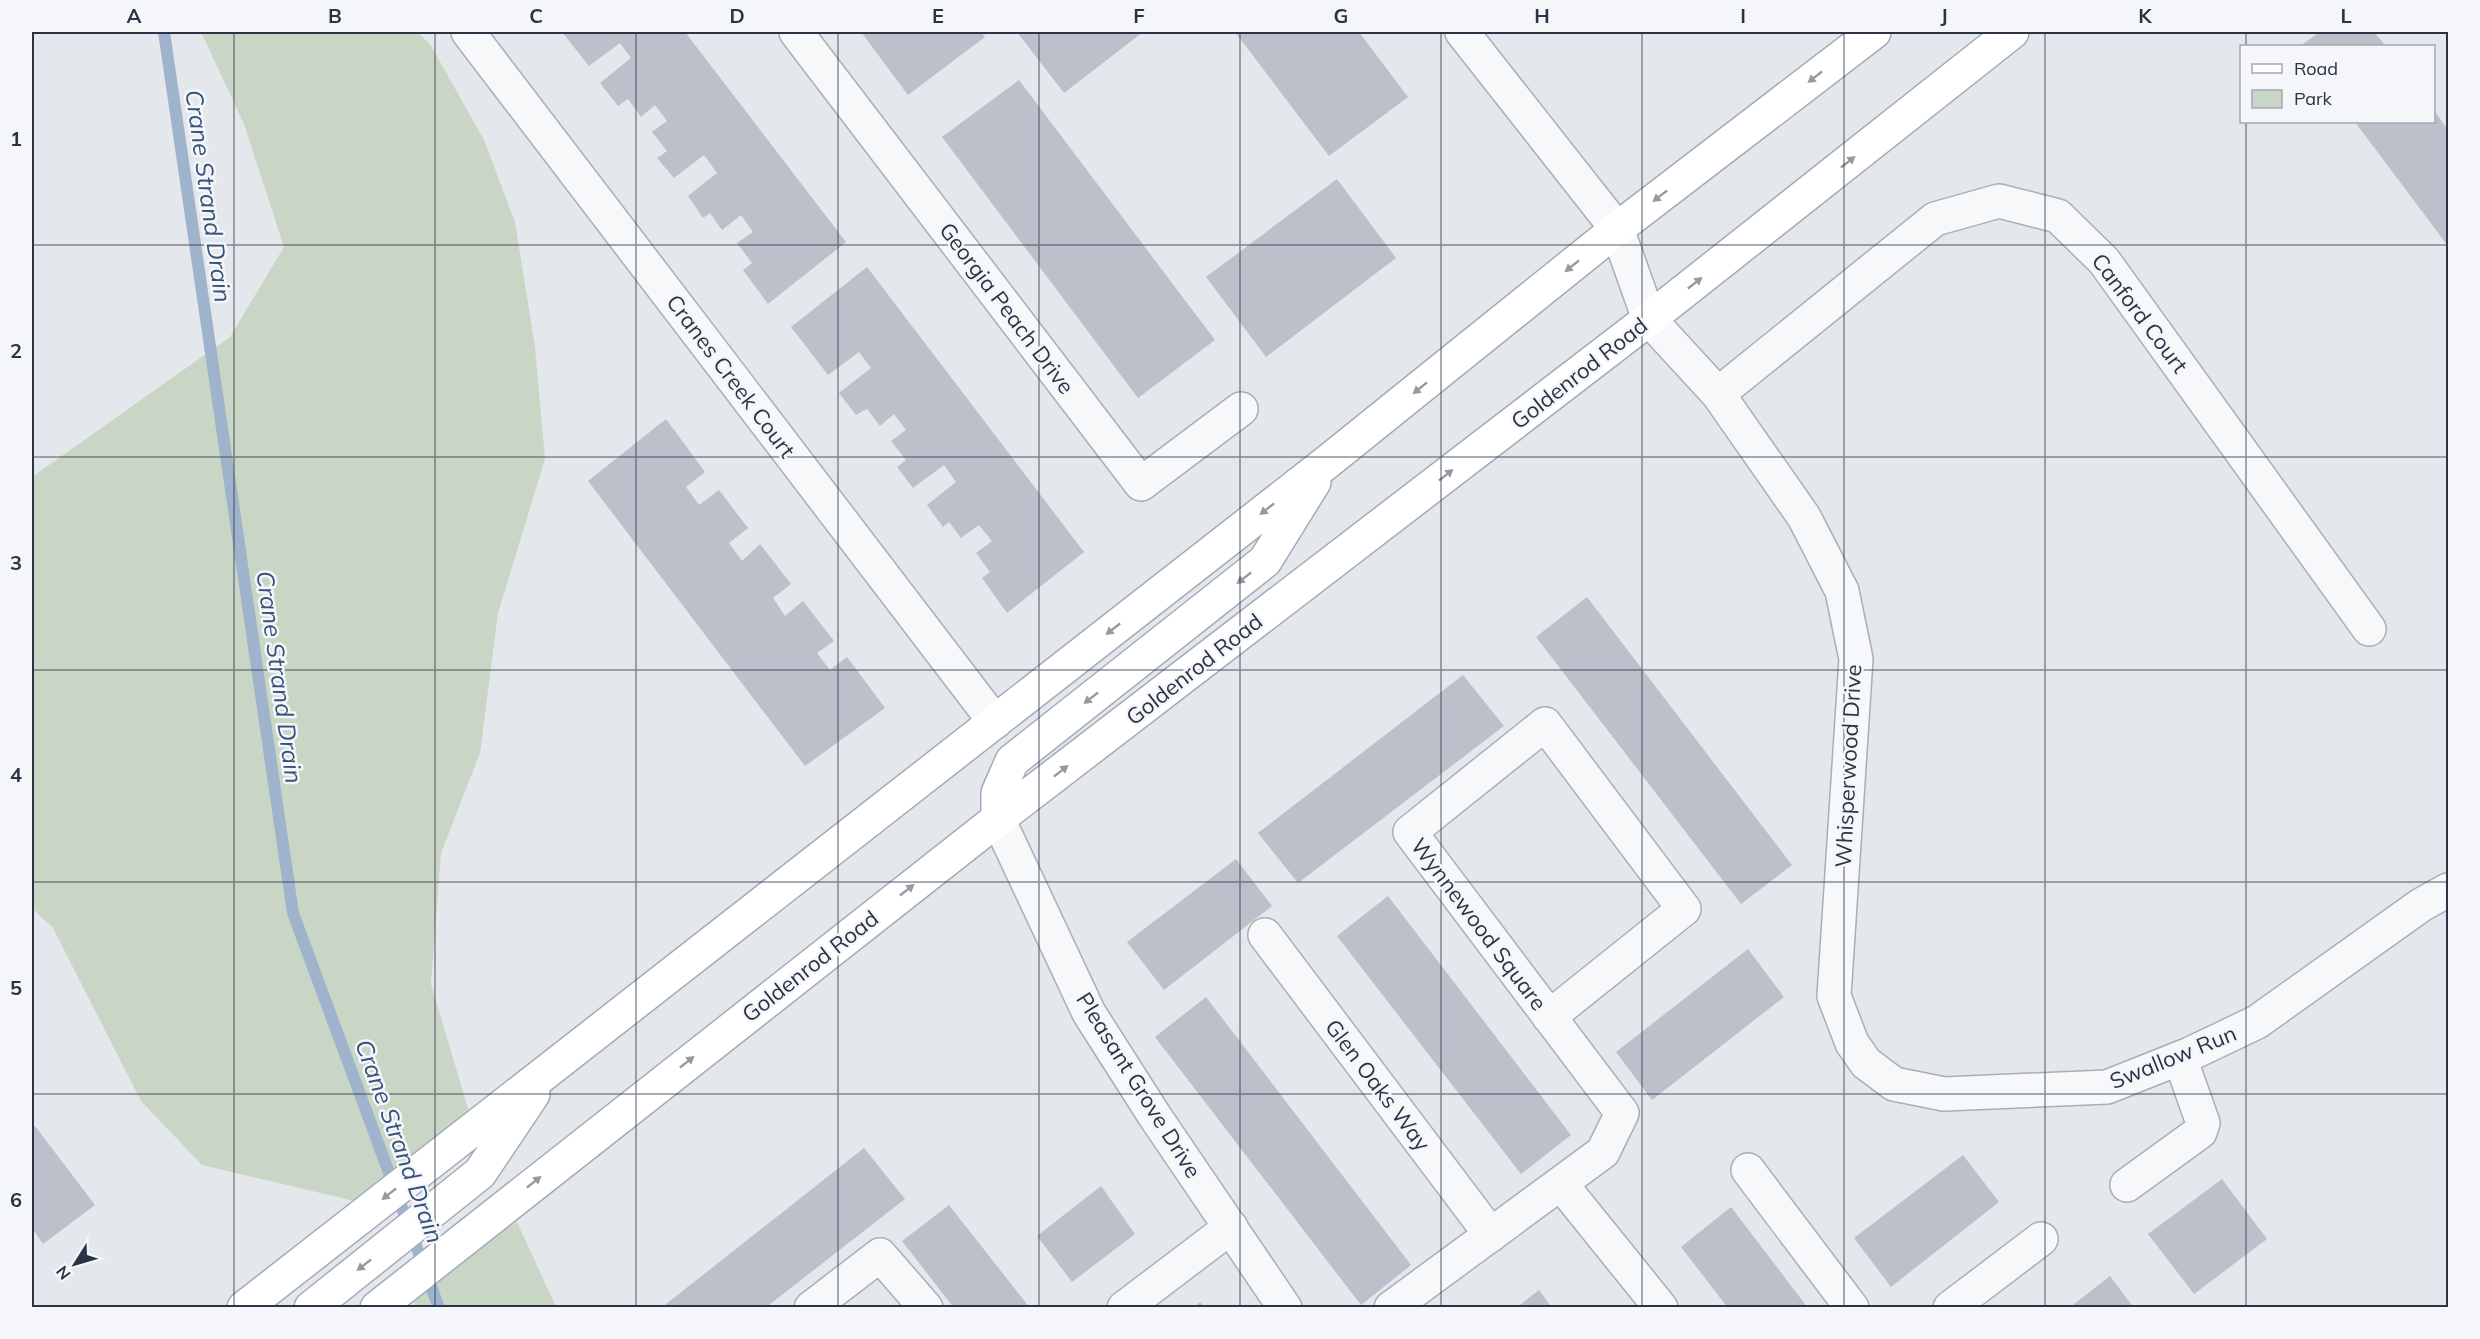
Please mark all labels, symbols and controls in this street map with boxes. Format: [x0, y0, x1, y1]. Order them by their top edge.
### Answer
text: A [127, 3, 142, 28]
text: B [328, 3, 342, 28]
text: C [529, 3, 543, 28]
text: D [729, 3, 745, 28]
text: E [932, 3, 944, 28]
text: F [1133, 3, 1145, 28]
text: G [1334, 3, 1348, 28]
text: H [1534, 3, 1550, 28]
text: I [1740, 3, 1746, 28]
text: J [1940, 3, 1948, 28]
text: K [2138, 3, 2152, 28]
text: L [2340, 3, 2352, 28]
legend [2240, 45, 2435, 123]
text: Road [2294, 57, 2338, 80]
one-way arrow [1807, 70, 1822, 82]
text: Park [2294, 87, 2333, 110]
water label: Crane Strand Drain [179, 88, 239, 304]
text: 1 [10, 126, 22, 151]
one-way arrow [1840, 155, 1856, 168]
one-way arrow [1653, 190, 1669, 202]
street label: Georgia Peach Drive [933, 217, 1081, 399]
street label: Canford Court [2086, 247, 2194, 379]
one-way arrow [1564, 259, 1579, 271]
one-way arrow [1687, 276, 1703, 289]
street label: Cranes Creek Court [660, 289, 802, 463]
street label: Goldenrod Road [1505, 311, 1653, 435]
text: 2 [10, 338, 22, 363]
one-way arrow [1412, 381, 1427, 393]
one-way arrow [1438, 470, 1453, 482]
one-way arrow [1259, 503, 1275, 515]
text: 3 [10, 550, 22, 575]
water label: Crane Strand Drain [250, 569, 310, 785]
one-way arrow [1237, 571, 1252, 583]
street label: Goldenrod Road [1120, 607, 1268, 731]
one-way arrow [1105, 623, 1121, 635]
street label: Whisperwood Drive [1829, 664, 1867, 868]
one-way arrow [1083, 692, 1099, 705]
text: 4 [10, 762, 22, 787]
one-way arrow [1053, 764, 1069, 777]
street label: Wynnewood Square [1405, 832, 1553, 1016]
one-way arrow [899, 884, 915, 897]
street label: Goldenrod Road [736, 904, 884, 1028]
text: 5 [10, 975, 22, 1000]
street label: Pleasant Grove Drive [1070, 987, 1208, 1183]
street label: Glen Oaks Way [1319, 1014, 1437, 1157]
street label: Swallow Run [2106, 1019, 2240, 1095]
water label: Crane Strand Drain [349, 1035, 451, 1247]
one-way arrow [680, 1057, 695, 1069]
one-way arrow [526, 1176, 542, 1189]
text: 6 [10, 1187, 22, 1212]
one-way arrow [382, 1188, 397, 1200]
north arrow [45, 1234, 105, 1294]
one-way arrow [356, 1259, 372, 1272]
text: N [51, 1262, 75, 1284]

